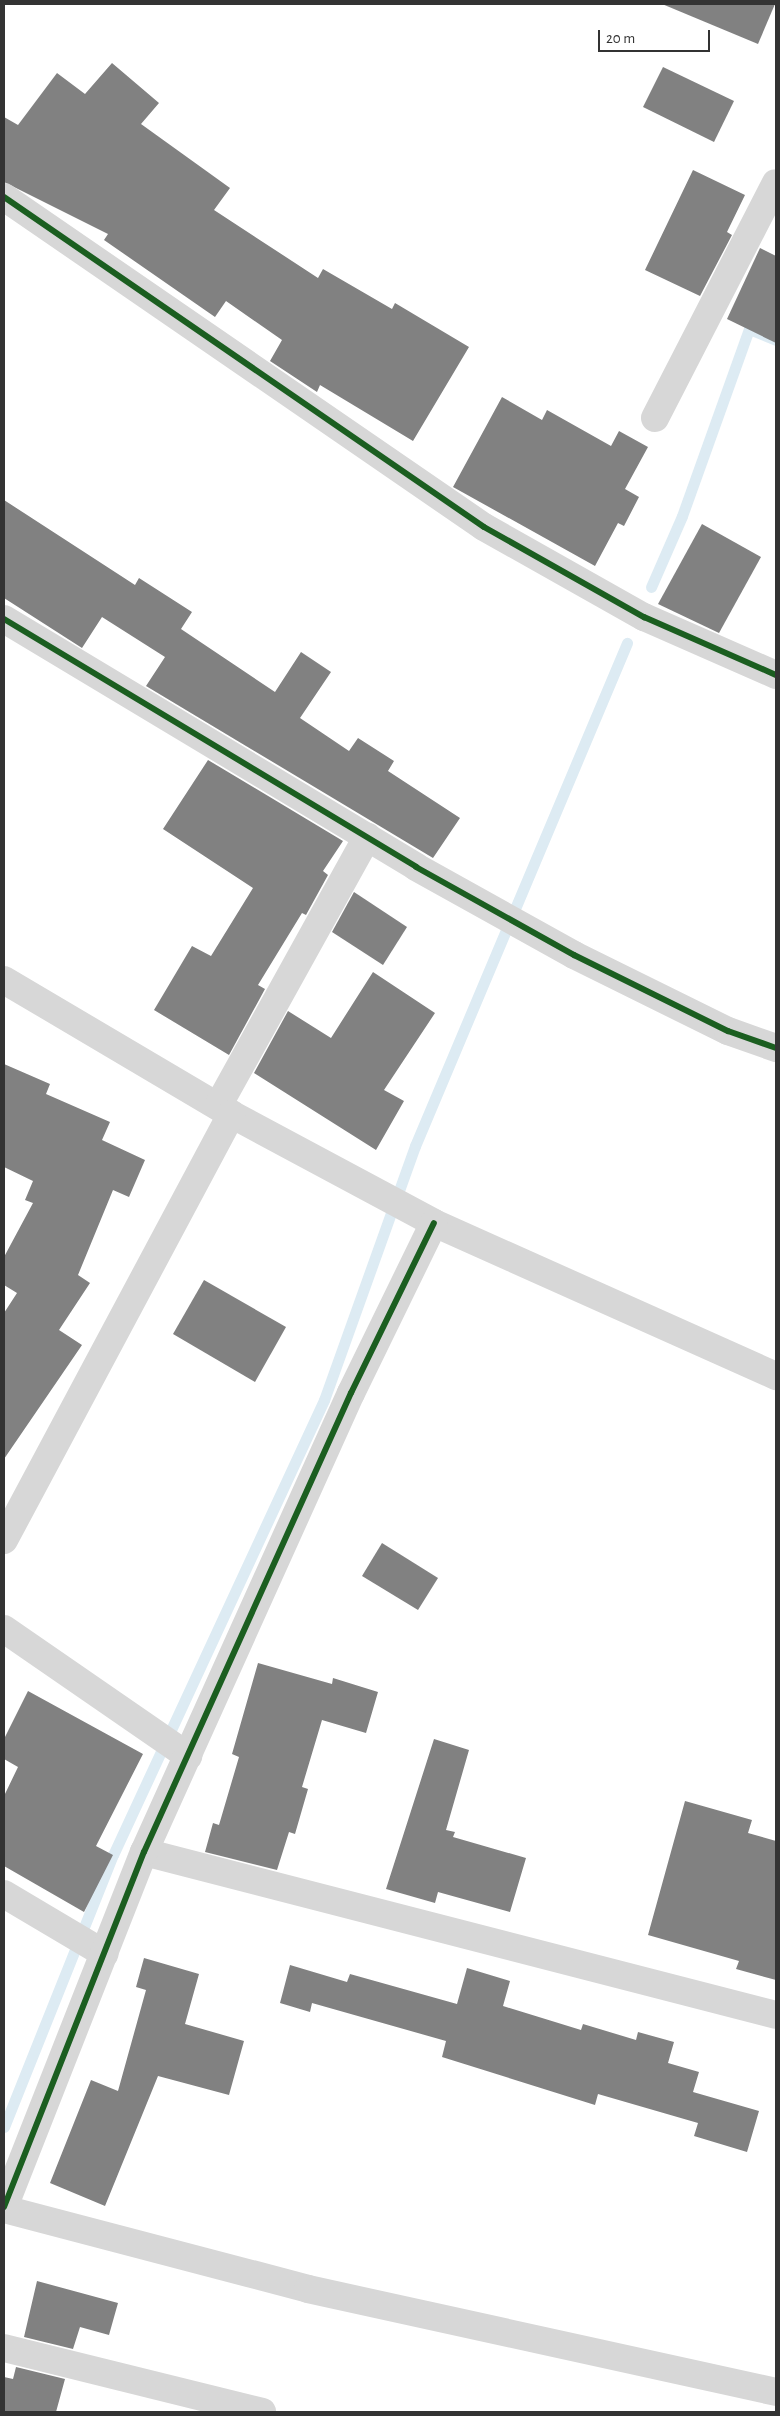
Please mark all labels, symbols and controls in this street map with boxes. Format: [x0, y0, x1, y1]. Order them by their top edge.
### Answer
scale bar [600, 20, 712, 52]
text: 20 m [606, 31, 635, 46]

